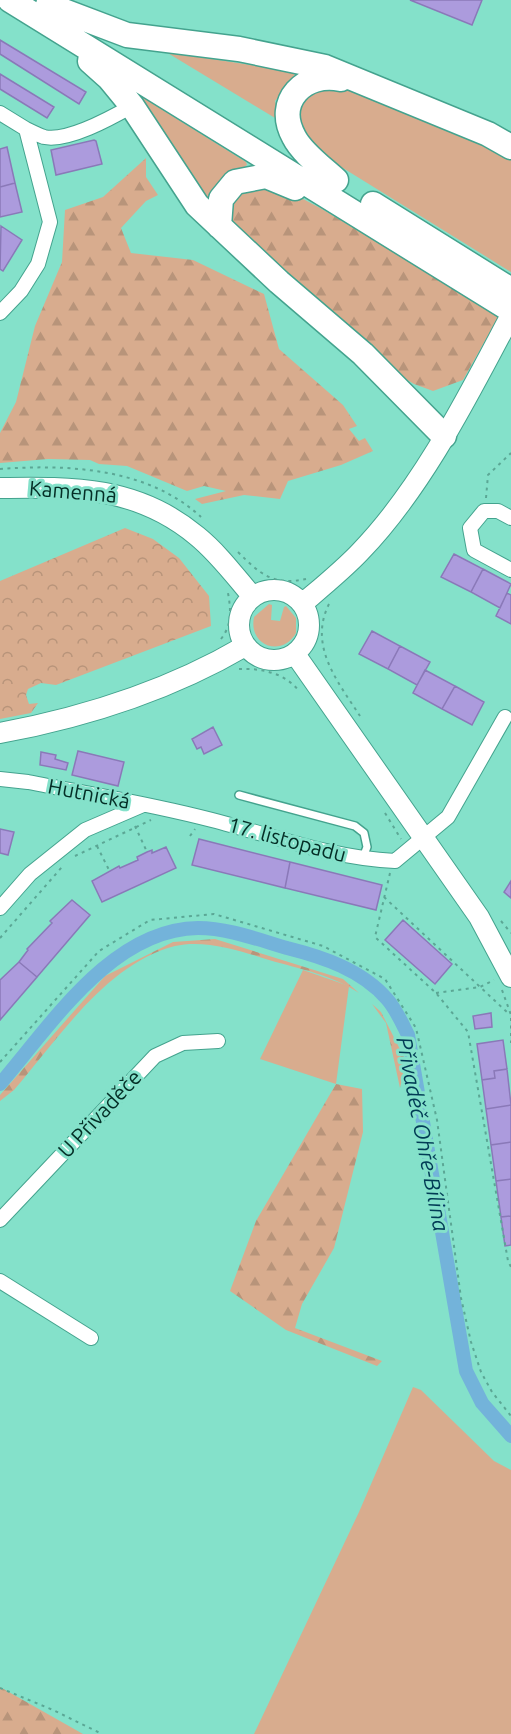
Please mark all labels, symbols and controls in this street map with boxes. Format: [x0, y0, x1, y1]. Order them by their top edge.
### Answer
street label: Kamenná [28, 475, 118, 507]
street label: Hutnická [46, 773, 132, 813]
street label: 17. listopadu [226, 812, 349, 866]
water label: Přivaděč Ohře-Bílina [392, 1034, 455, 1234]
street label: U Přivaděče [53, 1065, 146, 1162]

